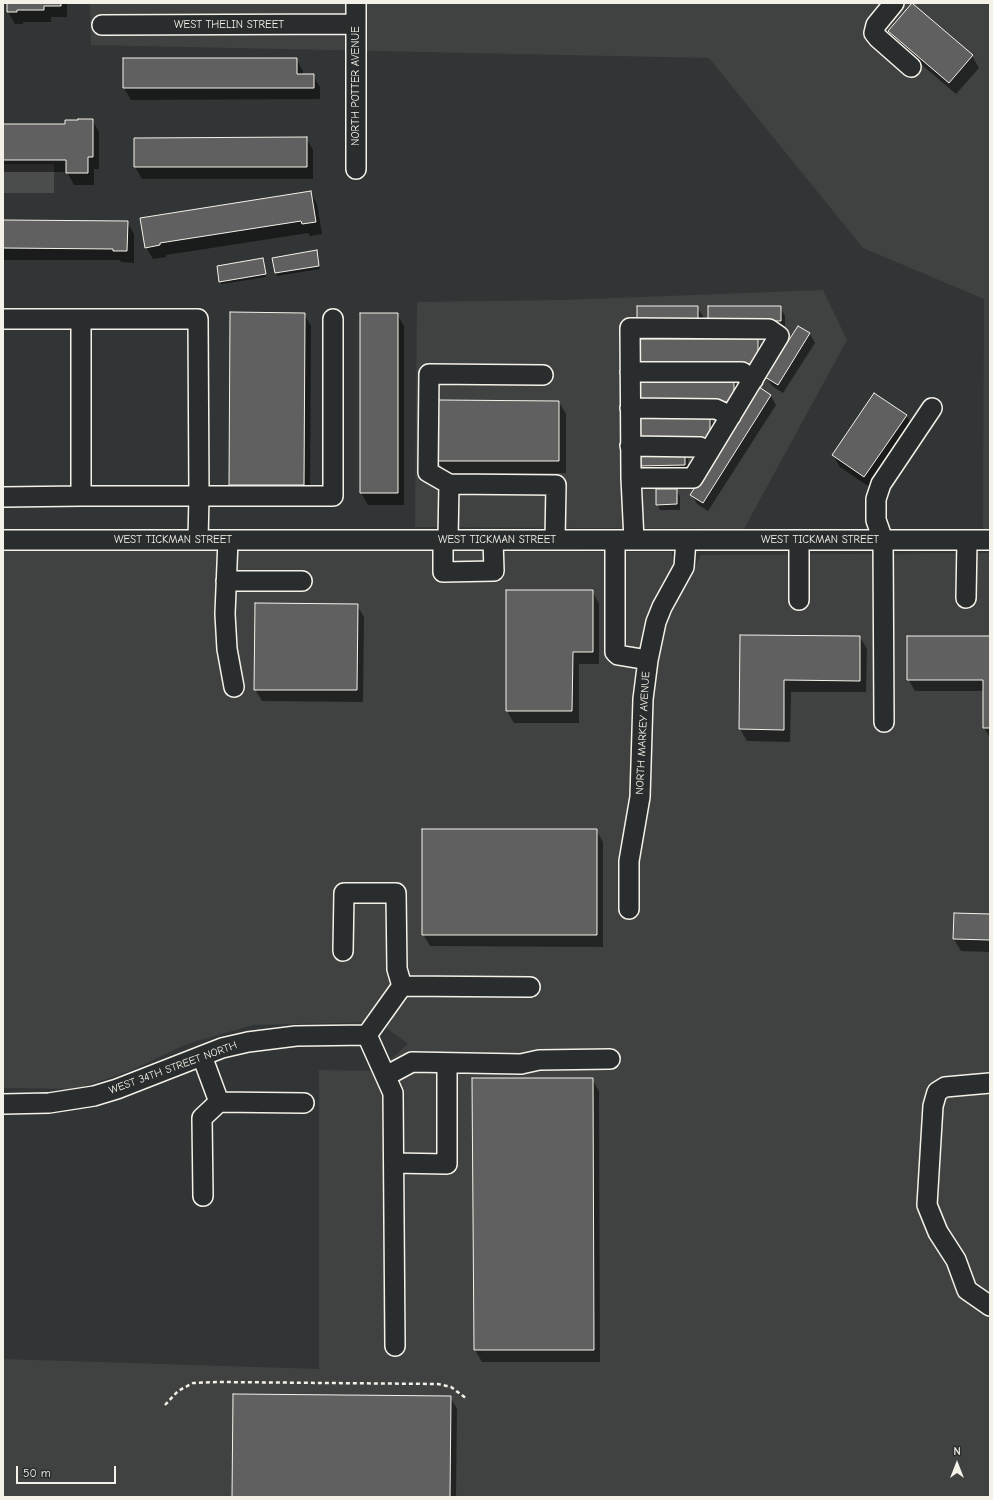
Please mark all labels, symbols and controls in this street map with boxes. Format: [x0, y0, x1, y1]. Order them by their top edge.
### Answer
street label: WEST THELIN STREET [174, 18, 284, 32]
street label: NORTH POTTER AVENUE [349, 26, 363, 146]
street label: WEST TICKMAN STREET [114, 533, 232, 547]
street label: WEST TICKMAN STREET [438, 533, 556, 547]
street label: WEST TICKMAN STREET [761, 533, 879, 547]
street label: NORTH MARKEY AVENUE [633, 671, 653, 795]
street label: WEST 34TH STREET NORTH [107, 1039, 239, 1097]
north arrow [937, 1444, 977, 1484]
text: N [953, 1445, 961, 1458]
scale bar [18, 1458, 118, 1484]
text: 50 m [23, 1466, 51, 1480]

